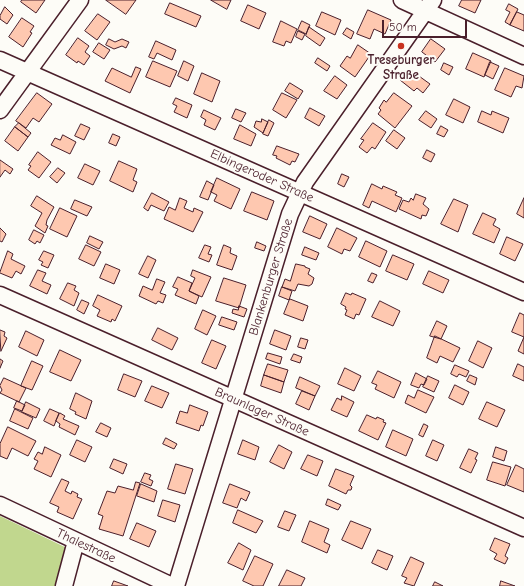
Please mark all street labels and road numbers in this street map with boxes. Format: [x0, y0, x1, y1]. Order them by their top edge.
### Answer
street label: Elbingeroder Straße [208, 146, 316, 206]
street label: Blankenburger Straße [246, 217, 296, 337]
street label: Braunlager Straße [212, 384, 312, 440]
street label: Thalestraße [54, 525, 118, 567]

